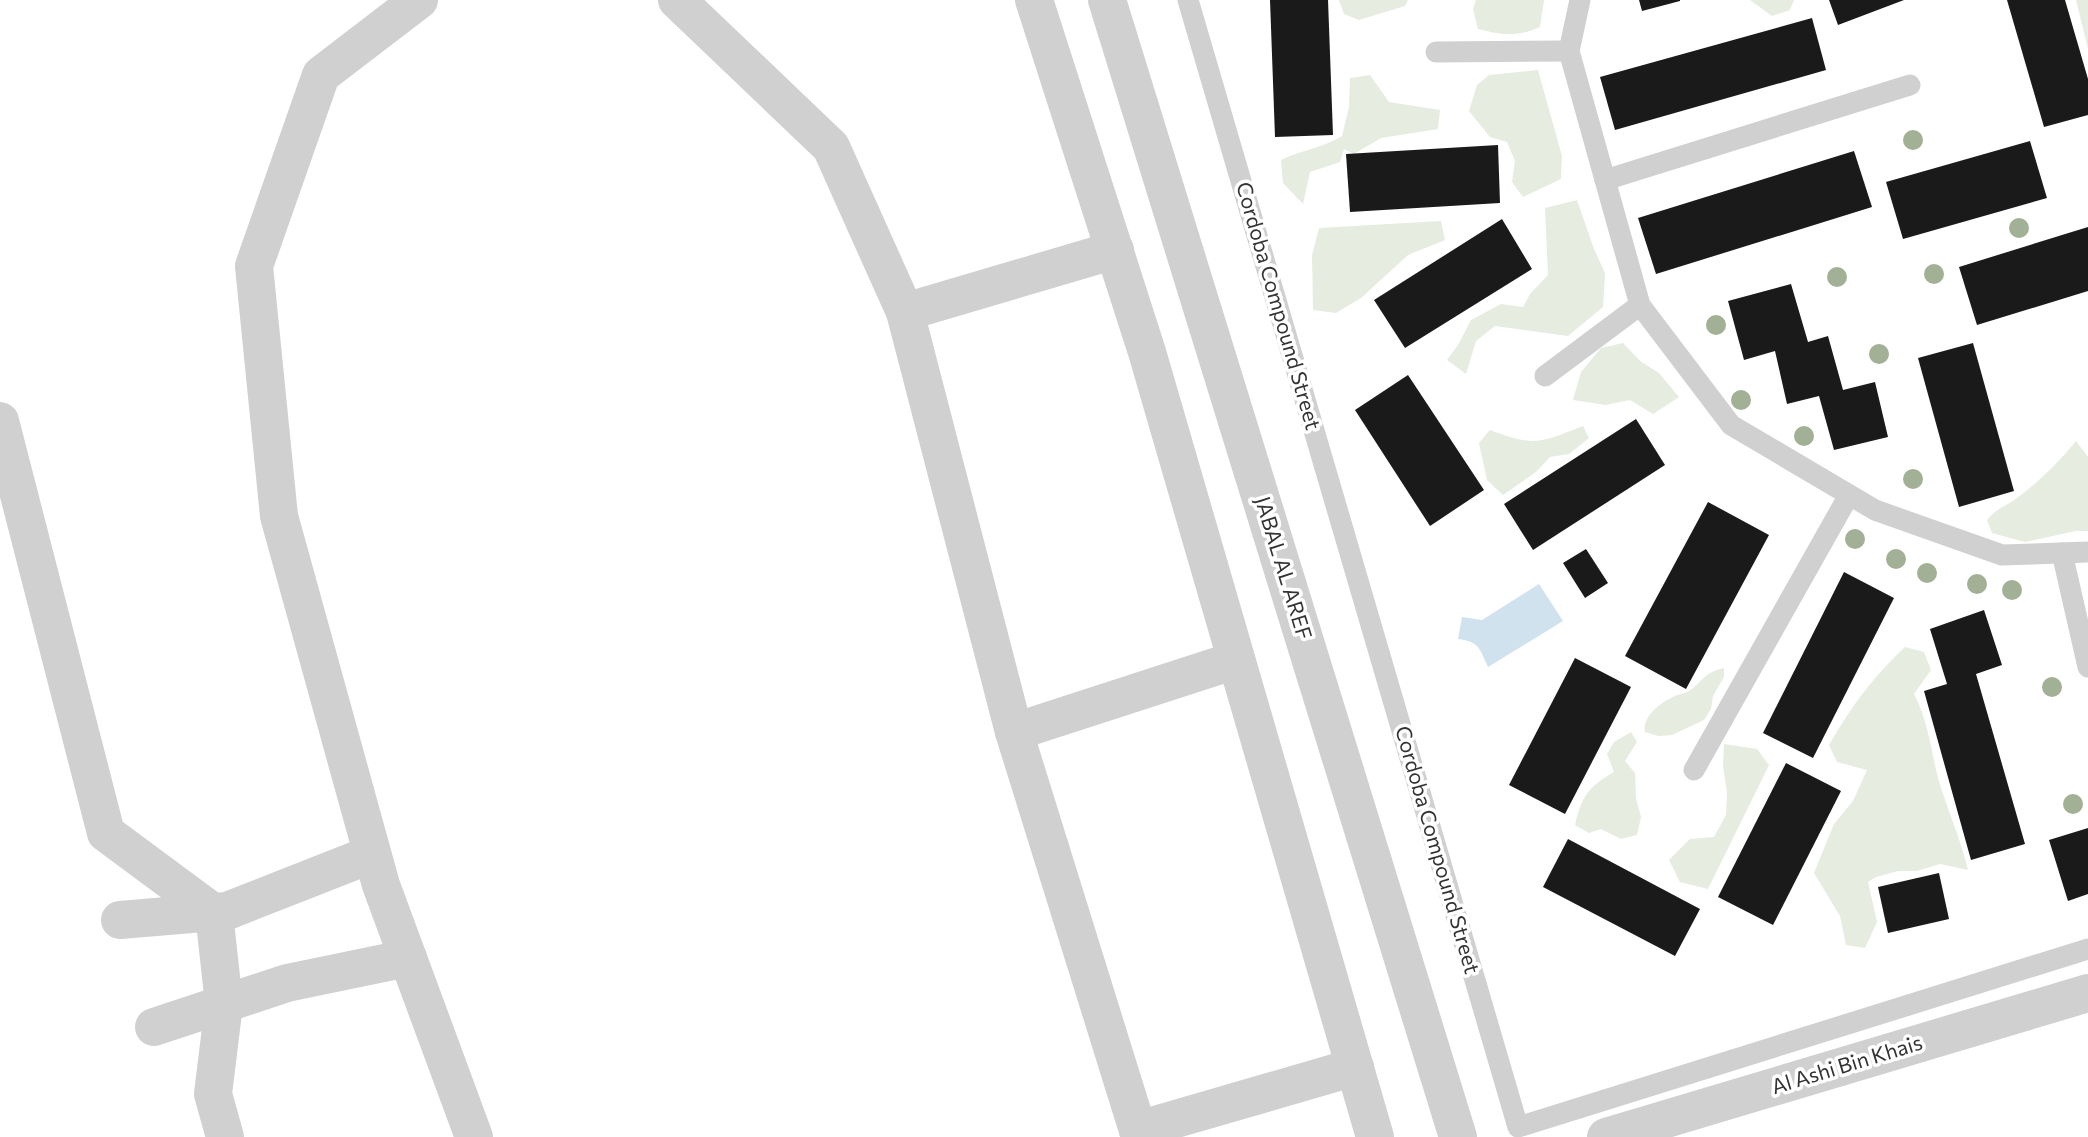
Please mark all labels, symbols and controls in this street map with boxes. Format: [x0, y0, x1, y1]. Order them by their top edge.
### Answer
street label: Cordoba Compound Street [1232, 179, 1327, 432]
street label: JABAL AL AREF [1251, 493, 1318, 642]
street label: Cordoba Compound Street [1391, 723, 1486, 976]
street label: Al Ashi Bin Khais [1768, 1029, 1925, 1098]

